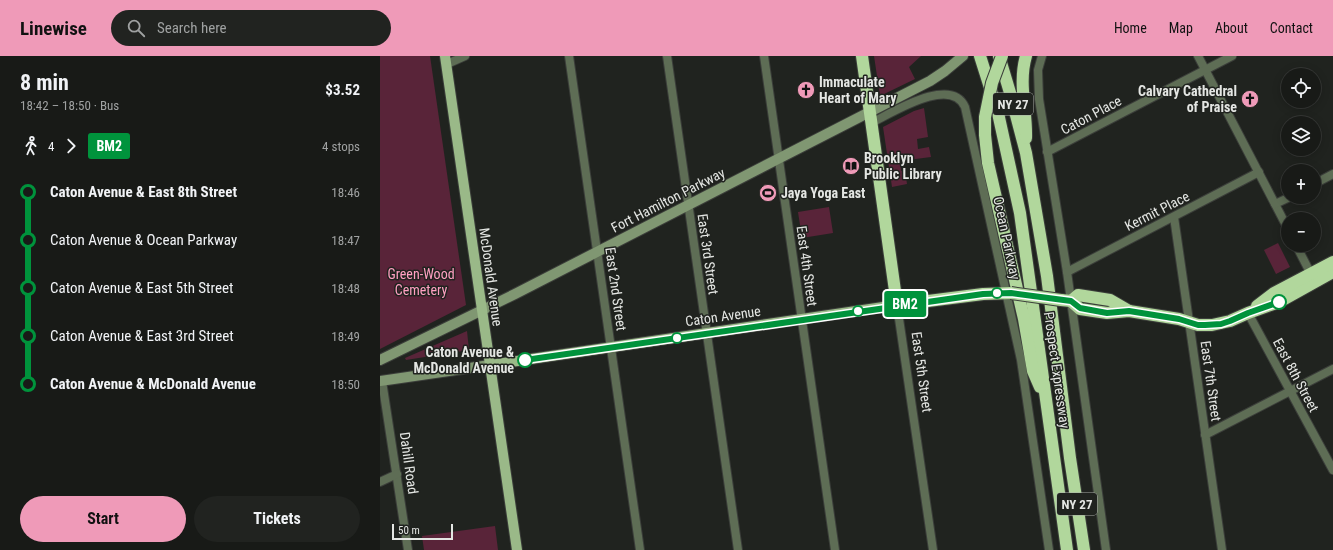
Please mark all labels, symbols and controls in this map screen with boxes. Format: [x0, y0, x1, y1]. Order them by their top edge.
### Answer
search box [111, 10, 391, 46]
text: Linewise [20, 17, 87, 40]
icon: search [125, 17, 147, 39]
text: Search here [157, 19, 227, 37]
text: Home [1114, 20, 1147, 36]
text: Map [1169, 20, 1193, 36]
text: About [1215, 20, 1248, 36]
text: Contact [1270, 20, 1313, 36]
map controls [1281, 68, 1321, 252]
button: locate [1281, 68, 1321, 108]
text: 8 min [20, 70, 69, 95]
place label: Immaculate Heart of Mary [819, 74, 897, 106]
church icon: Immaculate Heart of Mary [796, 80, 816, 100]
text: $3.52 [325, 81, 360, 99]
place label: Calvary Cathedral of Praise [1138, 83, 1237, 115]
church icon: Calvary Cathedral of Praise [1240, 89, 1260, 109]
street label: Caton Place [1058, 92, 1124, 138]
road number: NY 27 [993, 93, 1033, 115]
text: 18:42 – 18:50 · Bus [20, 98, 119, 113]
button: layers [1281, 116, 1321, 156]
icon: walk [20, 135, 42, 157]
icon: forward [60, 135, 82, 157]
text: BM2 [96, 138, 122, 154]
text: 4 [48, 139, 54, 154]
text: 4 stops [322, 139, 360, 154]
place label: Brooklyn Public Library [864, 150, 942, 182]
library icon: Brooklyn Public Library [841, 156, 861, 176]
street label: Fort Hamilton Parkway [608, 164, 728, 236]
button: + [1281, 164, 1321, 204]
text: Caton Avenue & East 8th Street [50, 183, 237, 201]
sports icon: Jaya Yoga East [758, 183, 778, 203]
text: 18:46 [331, 185, 360, 200]
place label: Jaya Yoga East [781, 185, 865, 201]
street label: Kermit Place [1122, 188, 1192, 234]
street label: Ocean Parkway [990, 195, 1024, 281]
button: − [1281, 212, 1321, 252]
street label: East 3rd Street [694, 213, 722, 295]
street label: East 4th Street [793, 225, 821, 307]
street label: McDonald Avenue [476, 227, 506, 328]
text: Caton Avenue & Ocean Parkway [50, 231, 237, 249]
text: 18:47 [331, 233, 360, 248]
street label: East 2nd Street [602, 246, 630, 332]
park label: Green-Wood Cemetery [387, 266, 455, 298]
text: Caton Avenue & East 5th Street [50, 279, 234, 297]
text: 18:48 [331, 281, 360, 296]
unlabelled marker [991, 287, 1003, 299]
line badge: BM2 [882, 291, 928, 317]
unlabelled marker [1271, 294, 1287, 310]
text: BM2 [892, 296, 918, 312]
street label: Caton Avenue [684, 303, 762, 329]
unlabelled marker [852, 305, 864, 317]
street label: Prospect Expressway [1041, 311, 1073, 430]
text: Caton Avenue & East 3rd Street [50, 327, 234, 345]
text: 18:49 [331, 329, 360, 344]
street label: East 5th Street [908, 331, 936, 413]
unlabelled marker [671, 332, 683, 344]
street label: East 8th Street [1270, 335, 1322, 415]
street label: East 7th Street [1197, 340, 1225, 422]
place label: Caton Avenue & McDonald Avenue [414, 344, 514, 376]
marker: Caton Avenue & McDonald Avenue [517, 352, 533, 368]
text: Caton Avenue & McDonald Avenue [50, 375, 256, 393]
text: 18:50 [331, 377, 360, 392]
street label: Dahill Road [397, 431, 421, 495]
road number: NY 27 [1057, 493, 1097, 515]
button: Start [20, 496, 186, 542]
button: Tickets [194, 496, 360, 542]
scale bar [392, 522, 453, 541]
text: 50 m [398, 524, 420, 537]

